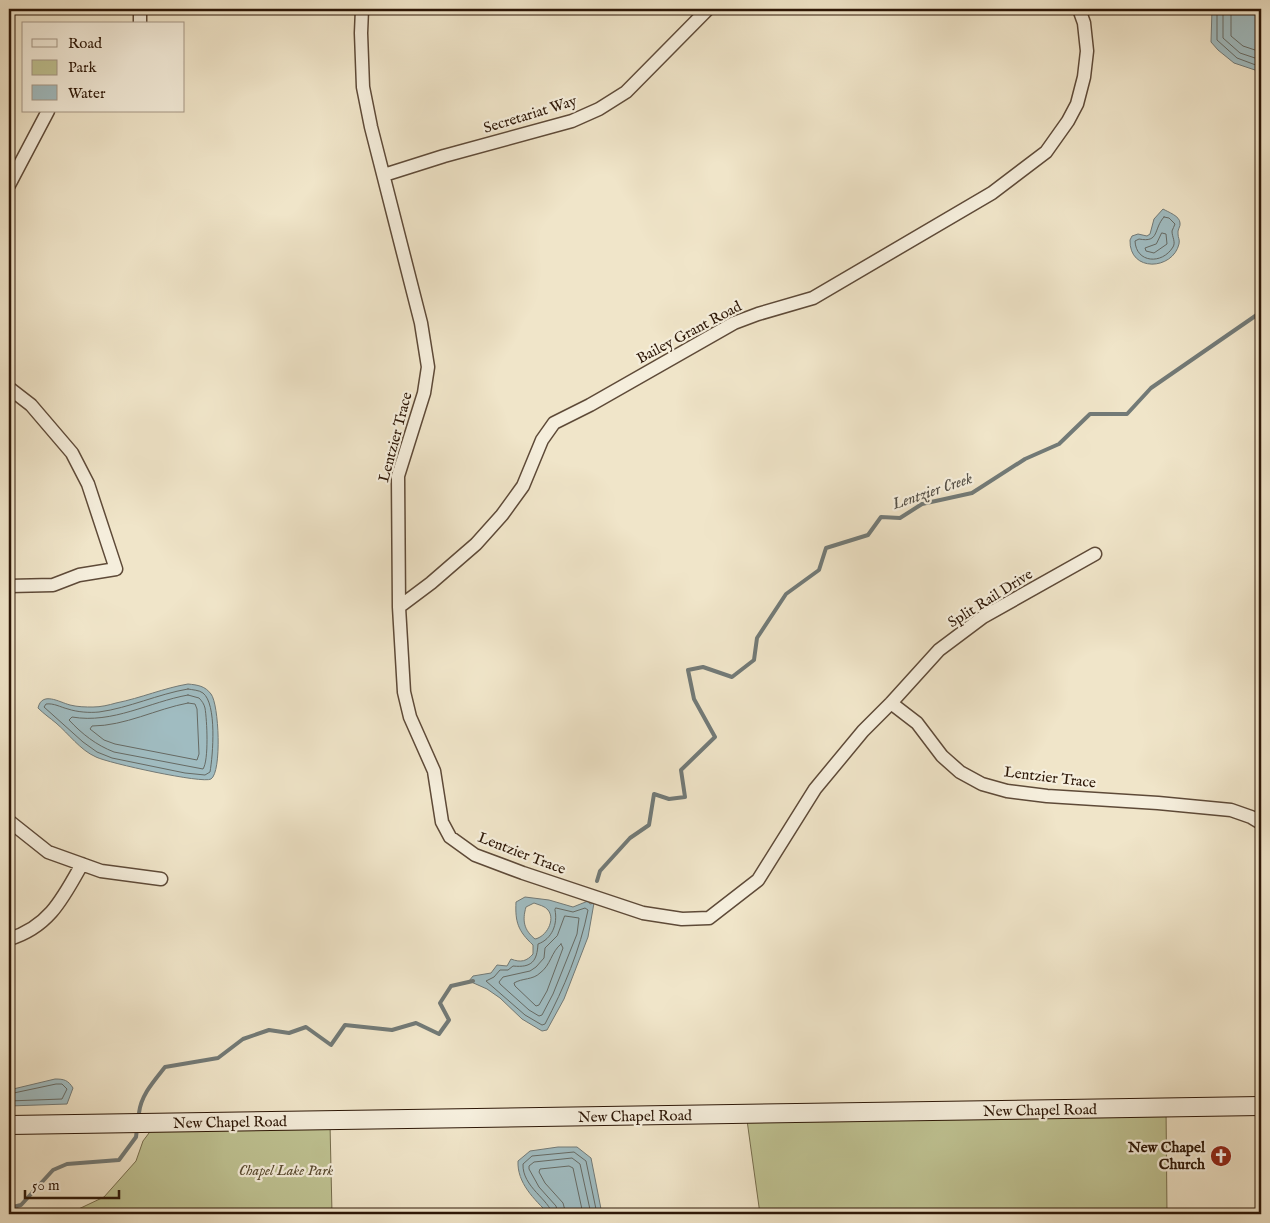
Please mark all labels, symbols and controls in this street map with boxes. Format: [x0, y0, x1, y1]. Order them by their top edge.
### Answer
legend [22, 22, 185, 112]
text: Road [68, 34, 103, 53]
text: Park [68, 58, 98, 77]
text: Water [68, 84, 106, 103]
street label: Secretariat Way [481, 91, 580, 138]
street label: Bailey Grant Road [633, 296, 746, 368]
street label: Lentzier Trace [374, 390, 417, 484]
water label: Lentzier Creek [889, 469, 976, 515]
street label: Split Rail Drive [944, 565, 1036, 632]
street label: Lentzier Trace [1003, 762, 1097, 793]
street label: Lentzier Trace [475, 828, 568, 879]
street label: New Chapel Road [983, 1100, 1098, 1121]
street label: New Chapel Road [578, 1106, 693, 1127]
street label: New Chapel Road [173, 1112, 288, 1133]
place label: New Chapel Church [1127, 1138, 1206, 1174]
church icon: New Chapel Church [1209, 1144, 1233, 1168]
park label: Chapel Lake Park [239, 1161, 333, 1180]
scale bar [25, 1168, 119, 1200]
text: 50 m [32, 1176, 60, 1195]

